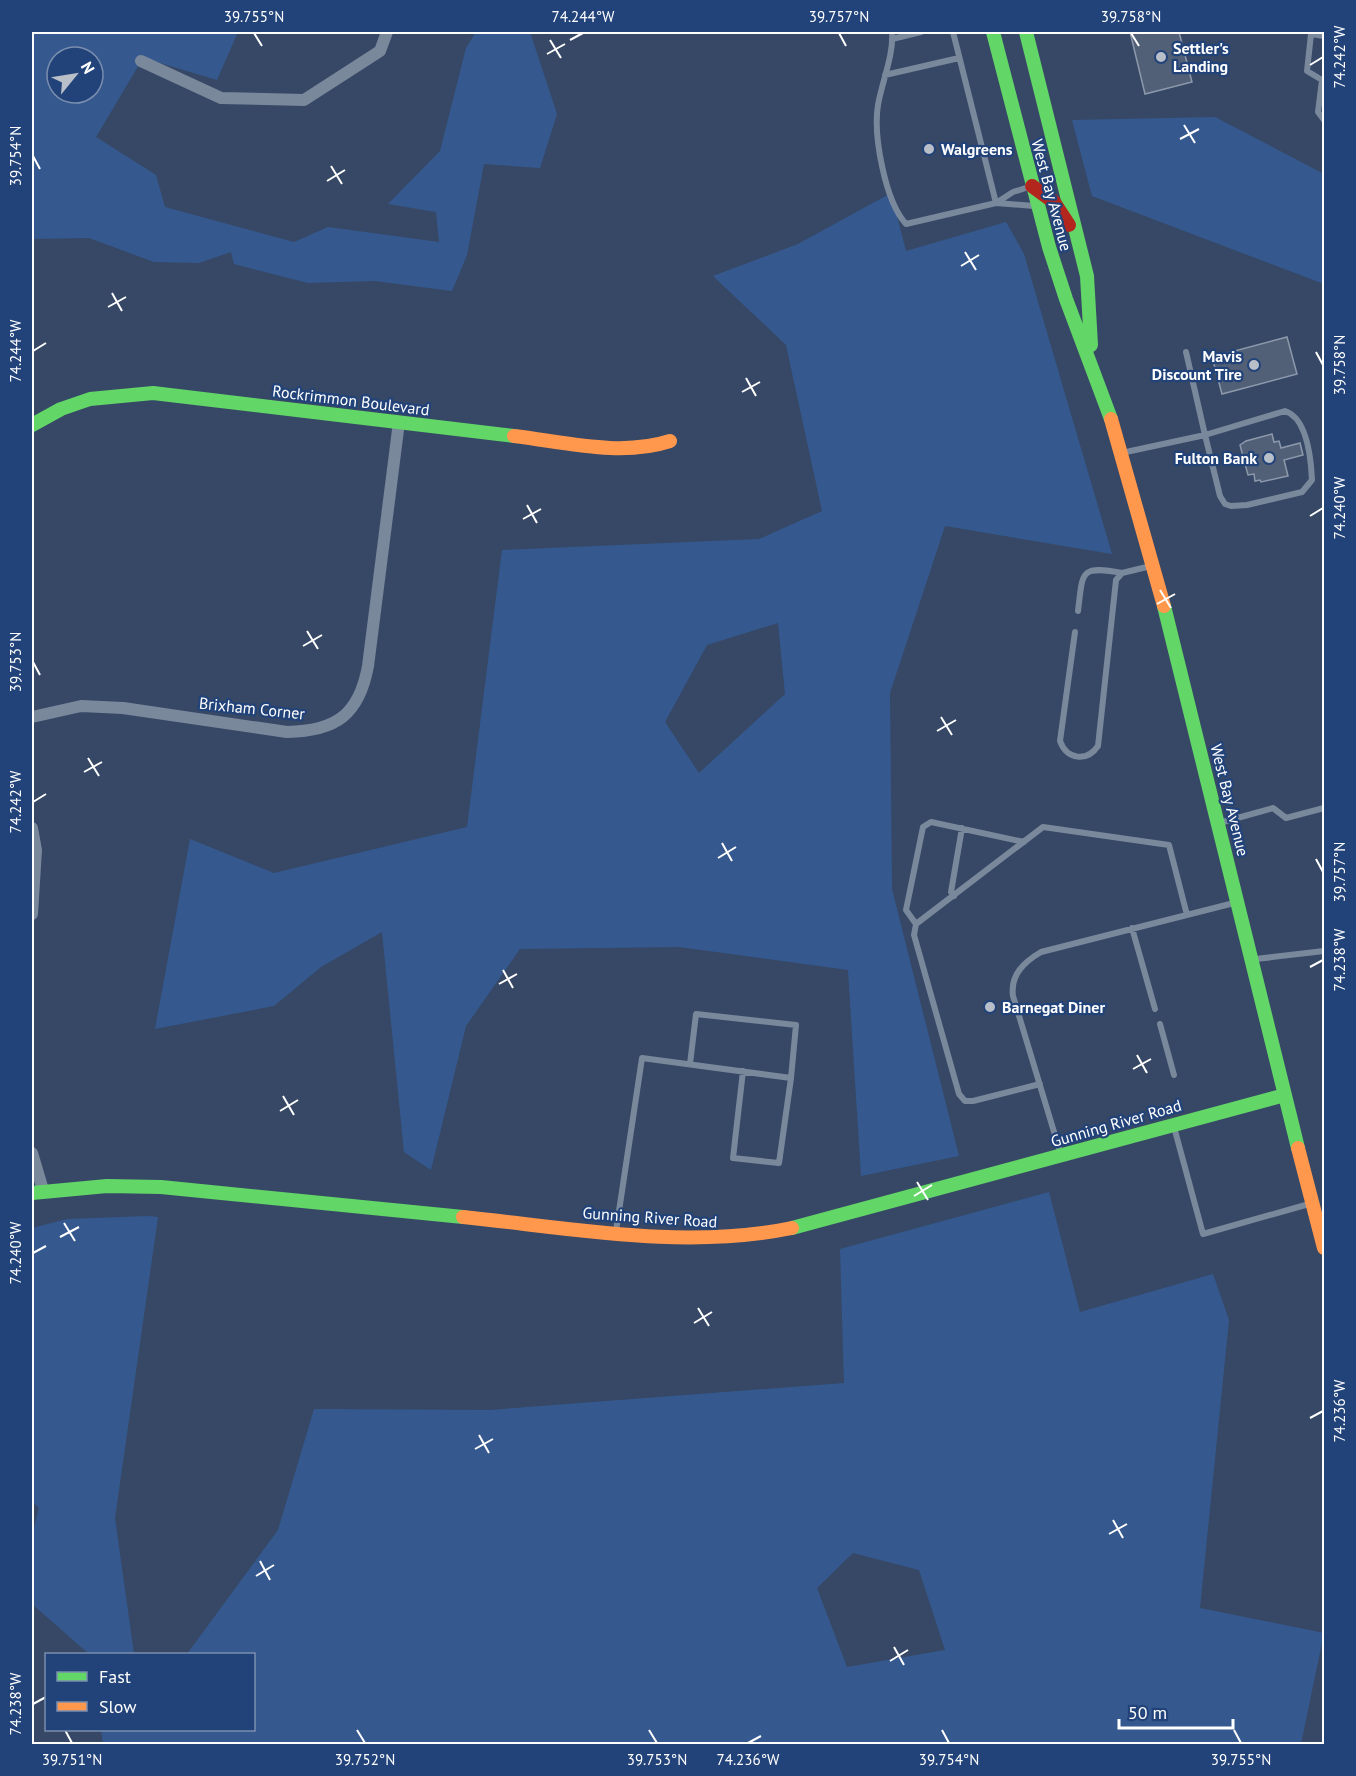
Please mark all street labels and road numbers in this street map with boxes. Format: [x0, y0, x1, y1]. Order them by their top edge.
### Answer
street label: West Bay Avenue [1027, 137, 1077, 253]
street label: Rockrimmon Boulevard [271, 380, 431, 420]
street label: Brixham Corner [198, 693, 306, 724]
street label: West Bay Avenue [1206, 742, 1254, 858]
street label: Gunning River Road [1048, 1095, 1184, 1151]
street label: Gunning River Road [582, 1202, 718, 1232]

